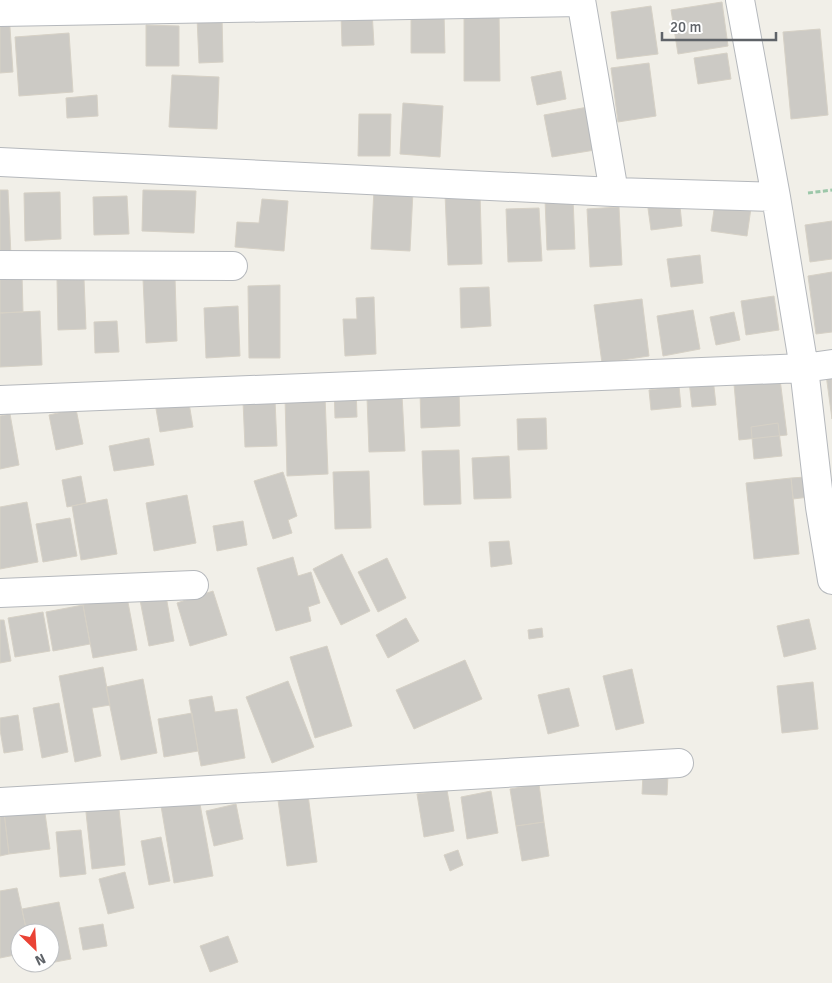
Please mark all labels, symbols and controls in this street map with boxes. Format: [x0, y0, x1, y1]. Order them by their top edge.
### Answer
scale bar [662, 10, 776, 42]
text: 20 m [670, 18, 701, 36]
north arrow [10, 923, 60, 973]
text: N [32, 950, 48, 969]

